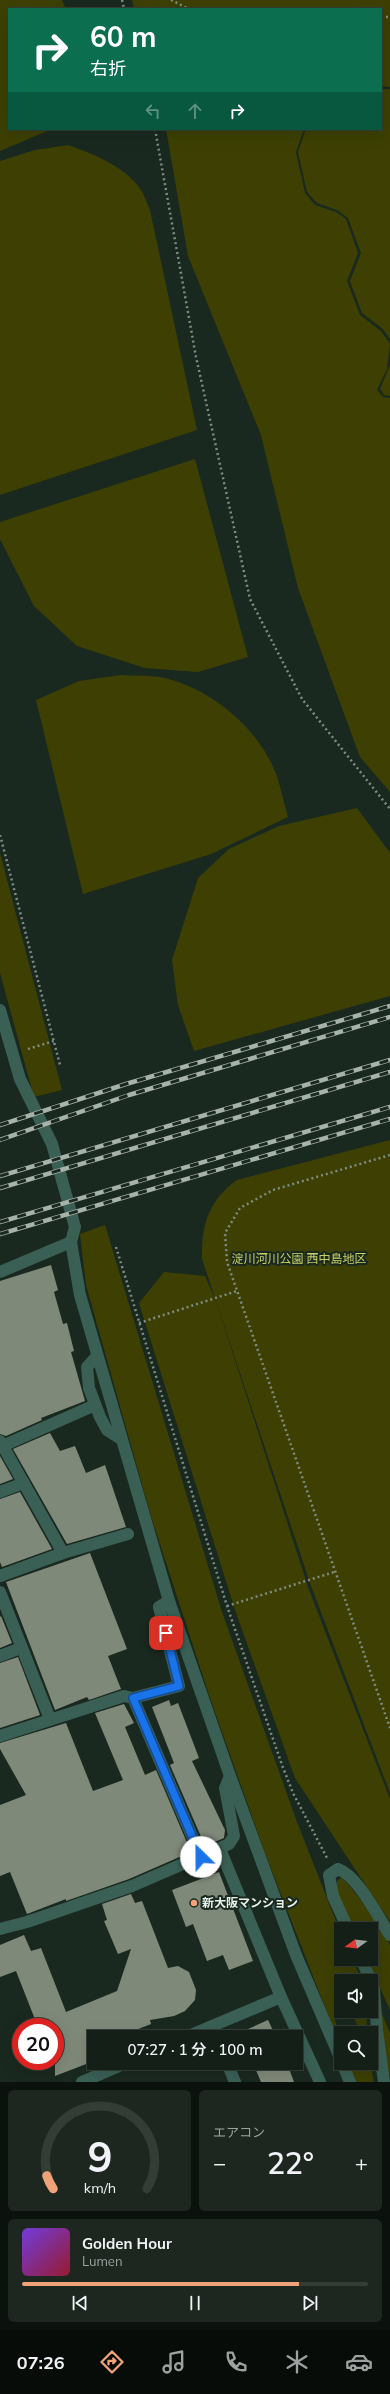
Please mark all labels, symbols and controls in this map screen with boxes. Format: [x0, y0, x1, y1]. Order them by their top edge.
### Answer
text: 60 m [90, 19, 156, 54]
icon: right [24, 24, 76, 76]
text: 右折 [90, 57, 126, 80]
icon: left [142, 100, 164, 122]
icon: ahead [184, 100, 206, 122]
icon: right [226, 100, 248, 122]
park label: 淀川河川公園 西中島地区 [231, 1251, 367, 1266]
pin [149, 1616, 183, 1650]
icon: arrive [155, 1622, 177, 1644]
position arrow [180, 1836, 222, 1878]
place label: 新大阪マンション [202, 1895, 298, 1910]
marker: 新大阪マンション [189, 1898, 199, 1908]
north arrow [334, 1922, 378, 1966]
map controls [334, 1922, 378, 2070]
button: sound [334, 1974, 378, 2018]
speed limit sign: 20 [12, 2018, 64, 2070]
button: search [334, 2026, 378, 2070]
text: 07:27 · 1 分 · 100 m [127, 2040, 263, 2059]
text: エアコン [213, 2124, 265, 2140]
text: 9 [87, 2129, 112, 2181]
text: 22° [267, 2144, 314, 2182]
text: − [213, 2149, 226, 2177]
text: + [355, 2149, 368, 2177]
text: km/h [83, 2178, 116, 2196]
text: Golden Hour [82, 2234, 172, 2253]
text: Lumen [82, 2253, 123, 2269]
icon: previous [69, 2292, 91, 2314]
icon: pause [184, 2292, 206, 2314]
icon: next [299, 2292, 321, 2314]
icon: directions [98, 2348, 126, 2376]
icon: music [160, 2348, 188, 2376]
icon: phone [222, 2348, 250, 2376]
icon: climate [283, 2348, 311, 2376]
icon: car [345, 2348, 373, 2376]
text: 07:26 [17, 2351, 65, 2374]

